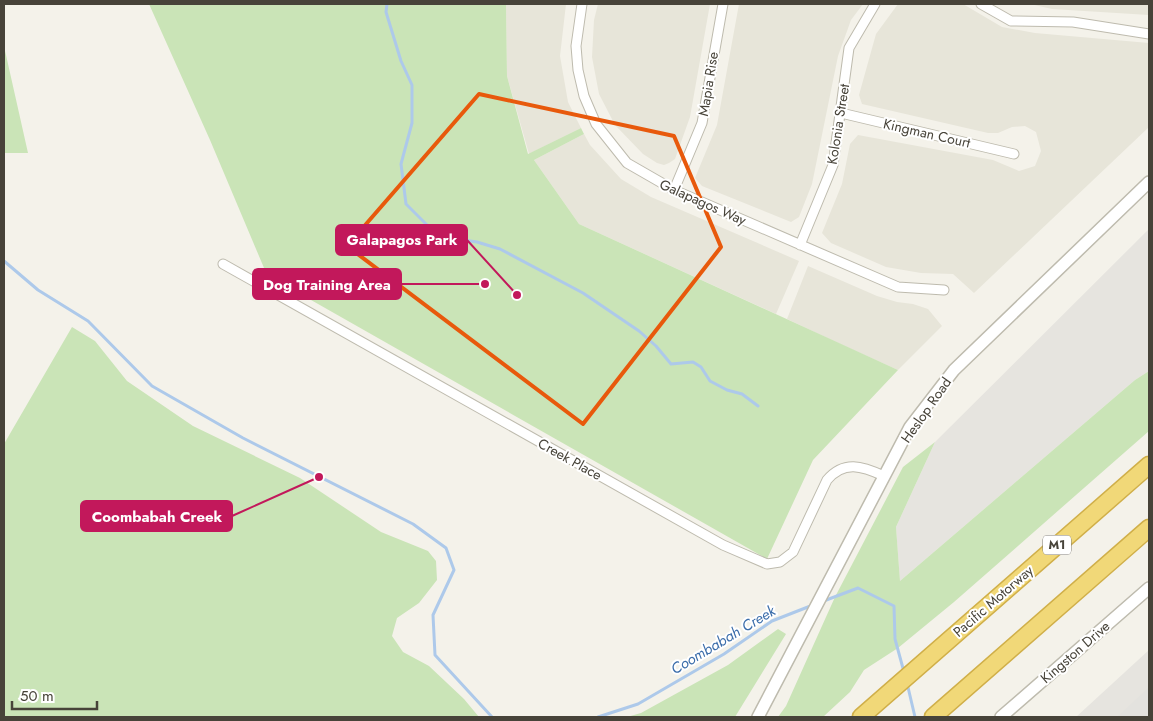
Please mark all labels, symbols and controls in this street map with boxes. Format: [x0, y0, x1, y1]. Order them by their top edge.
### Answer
street label: Mapia Rise [693, 50, 723, 118]
street label: Kolonia Street [822, 82, 854, 166]
street label: Kingman Court [881, 113, 973, 153]
street label: Galapagos Way [656, 174, 750, 230]
callout: Galapagos Park [336, 225, 467, 255]
text: Galapagos Park [347, 229, 458, 251]
callout: Dog Training Area [253, 269, 401, 299]
text: Dog Training Area [263, 274, 391, 296]
street label: Heslop Road [896, 373, 956, 447]
street label: Creek Place [534, 433, 606, 485]
callout: Coombabah Creek [81, 501, 232, 531]
text: Coombabah Creek [92, 506, 223, 528]
road number: M1 [1043, 536, 1071, 554]
street label: Pacific Motorway [949, 560, 1038, 641]
water label: Coombabah Creek [666, 600, 780, 680]
street label: Kingston Drive [1036, 616, 1114, 688]
scale bar [12, 678, 98, 710]
text: 50 m [20, 685, 54, 707]

